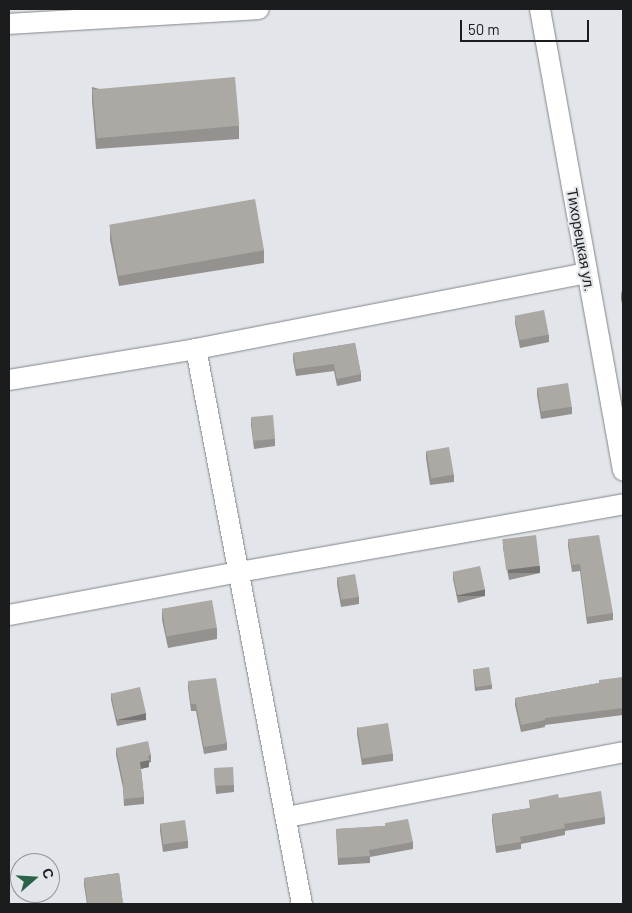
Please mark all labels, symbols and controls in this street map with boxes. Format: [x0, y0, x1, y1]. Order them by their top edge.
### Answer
scale bar [462, 10, 591, 42]
text: 50 m [468, 20, 500, 38]
street label: Тихорецкая ул. [563, 187, 599, 293]
north arrow [10, 853, 60, 903]
text: С [39, 866, 58, 881]

